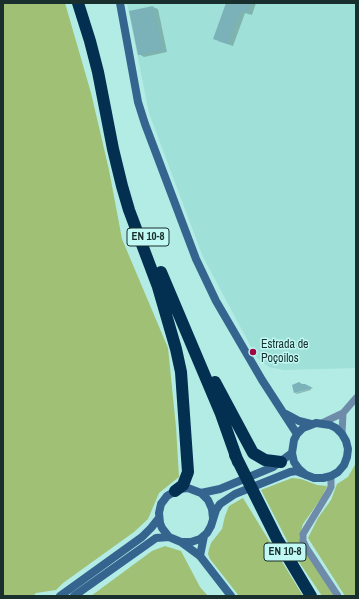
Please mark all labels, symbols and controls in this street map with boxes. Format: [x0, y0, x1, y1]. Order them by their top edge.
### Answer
road number: EN 10-8 [127, 228, 169, 246]
place label: Estrada de Poçoilos [261, 338, 309, 366]
marker: Estrada de Poçoilos [248, 347, 258, 357]
road number: EN 10-8 [264, 543, 306, 561]

